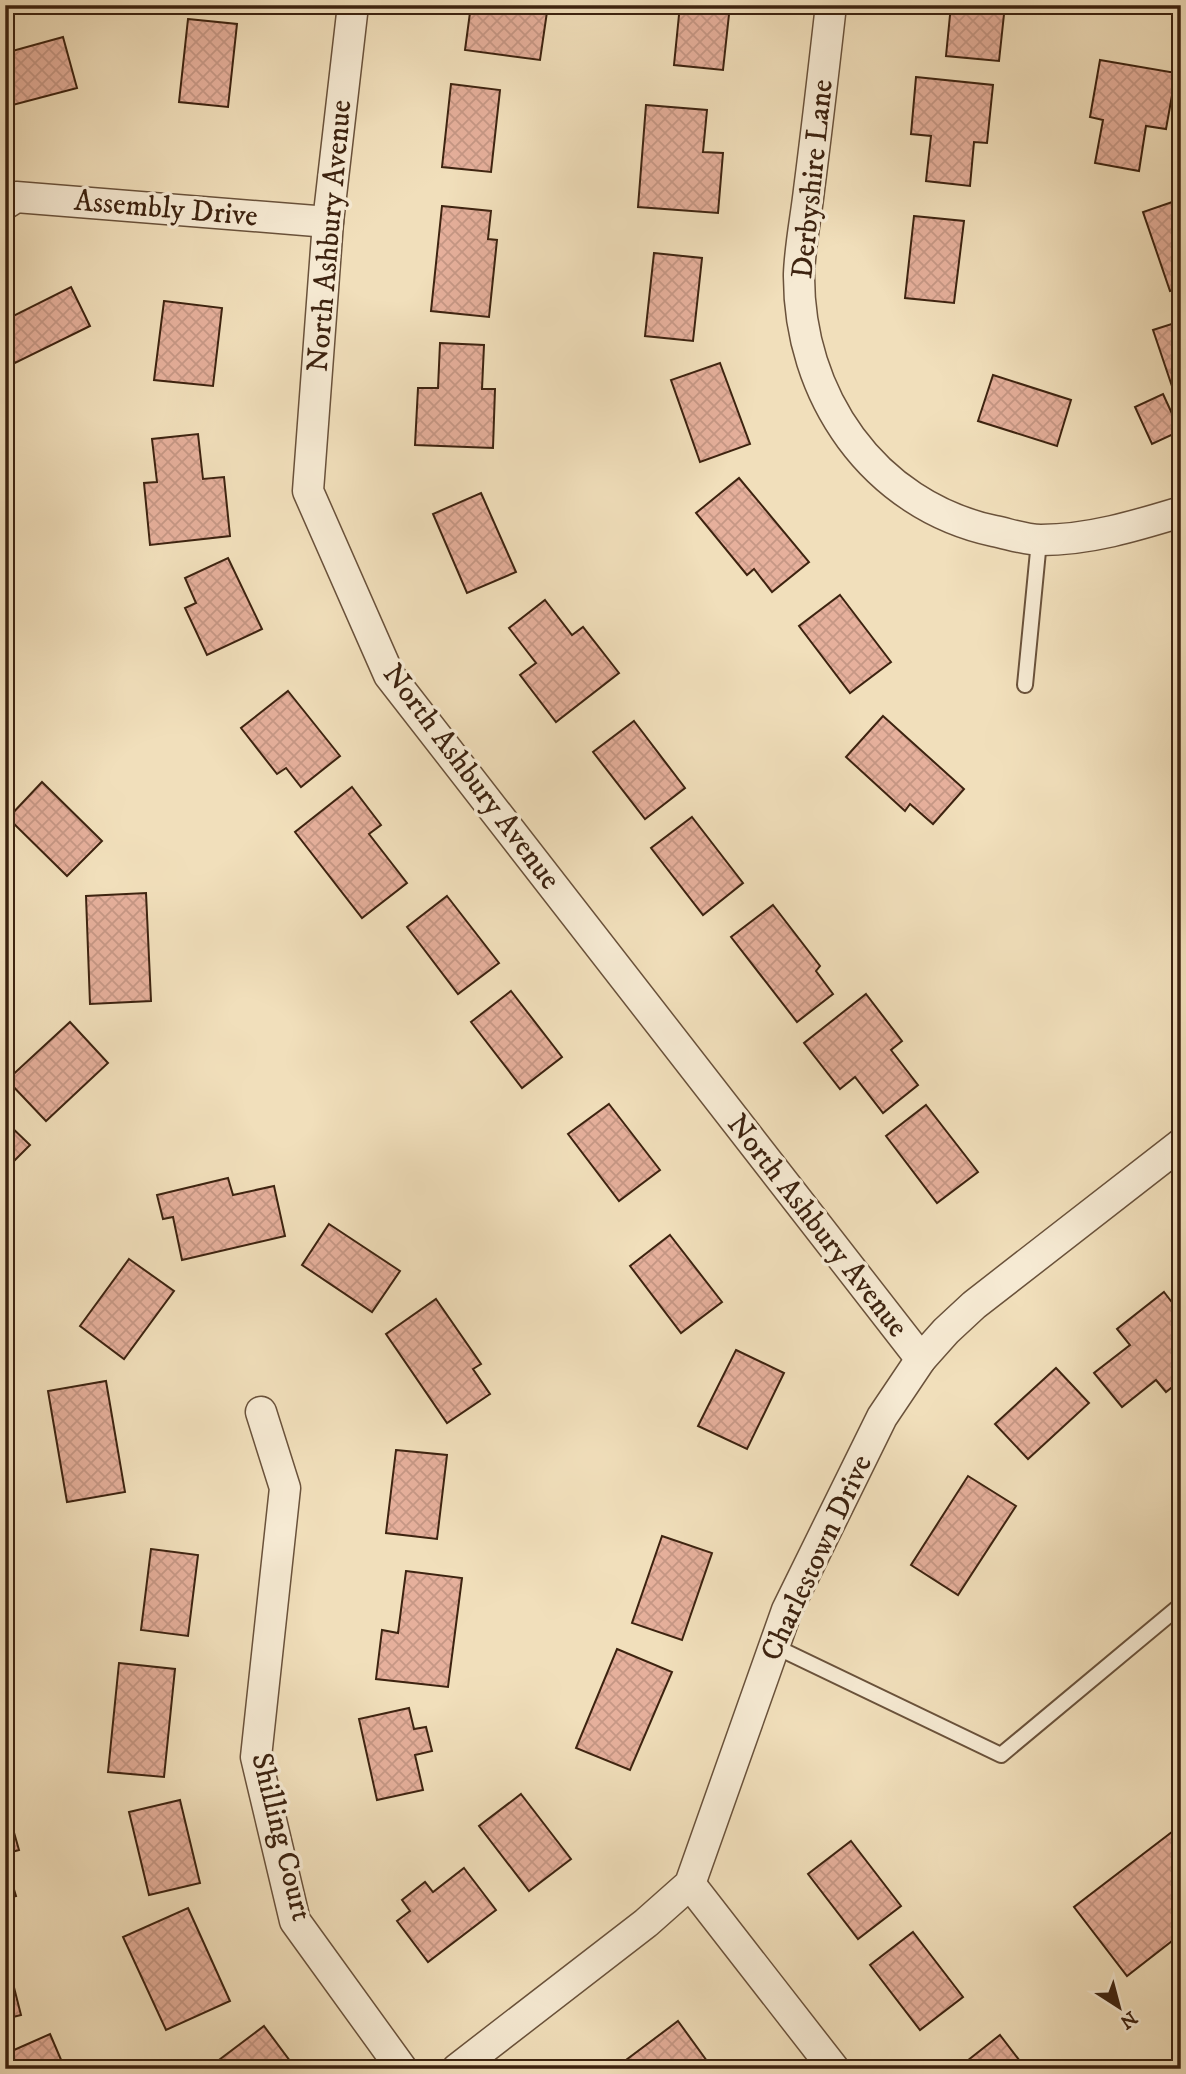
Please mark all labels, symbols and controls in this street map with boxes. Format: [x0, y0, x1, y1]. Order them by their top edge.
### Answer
street label: Derbyshire Lane [784, 78, 842, 280]
street label: North Ashbury Avenue [300, 98, 360, 374]
street label: Assembly Drive [73, 183, 259, 235]
street label: North Ashbury Avenue [374, 657, 568, 897]
street label: North Ashbury Avenue [718, 1107, 916, 1345]
street label: Charlestown Drive [753, 1449, 881, 1667]
street label: Shilling Court [242, 1749, 320, 1925]
north arrow [1084, 1972, 1154, 2042]
text: N [1115, 2006, 1141, 2034]

